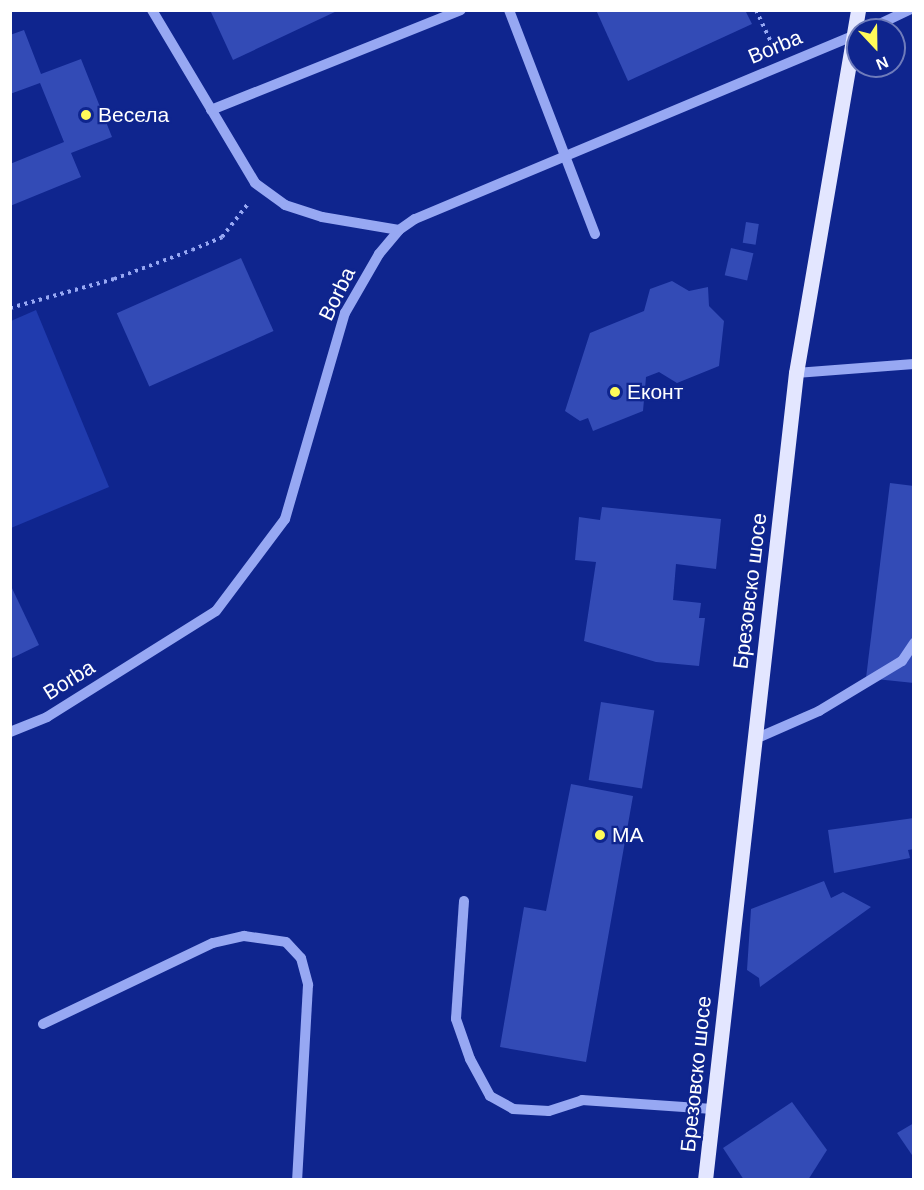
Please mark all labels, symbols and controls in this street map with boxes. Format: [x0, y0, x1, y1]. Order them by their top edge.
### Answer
north arrow [846, 18, 906, 78]
street label: Borba [744, 24, 806, 70]
text: N [874, 53, 891, 73]
place label: Весела [98, 102, 169, 128]
marker: Весела [79, 108, 93, 122]
street label: Borba [313, 263, 361, 325]
place label: Еконт [627, 379, 683, 405]
marker: Еконт [608, 385, 622, 399]
street label: Брезовско шосе [728, 512, 772, 670]
street label: Borba [39, 654, 99, 706]
place label: МА [612, 822, 644, 848]
marker: МА [593, 828, 607, 842]
street label: Брезовско шосе [675, 995, 717, 1153]

